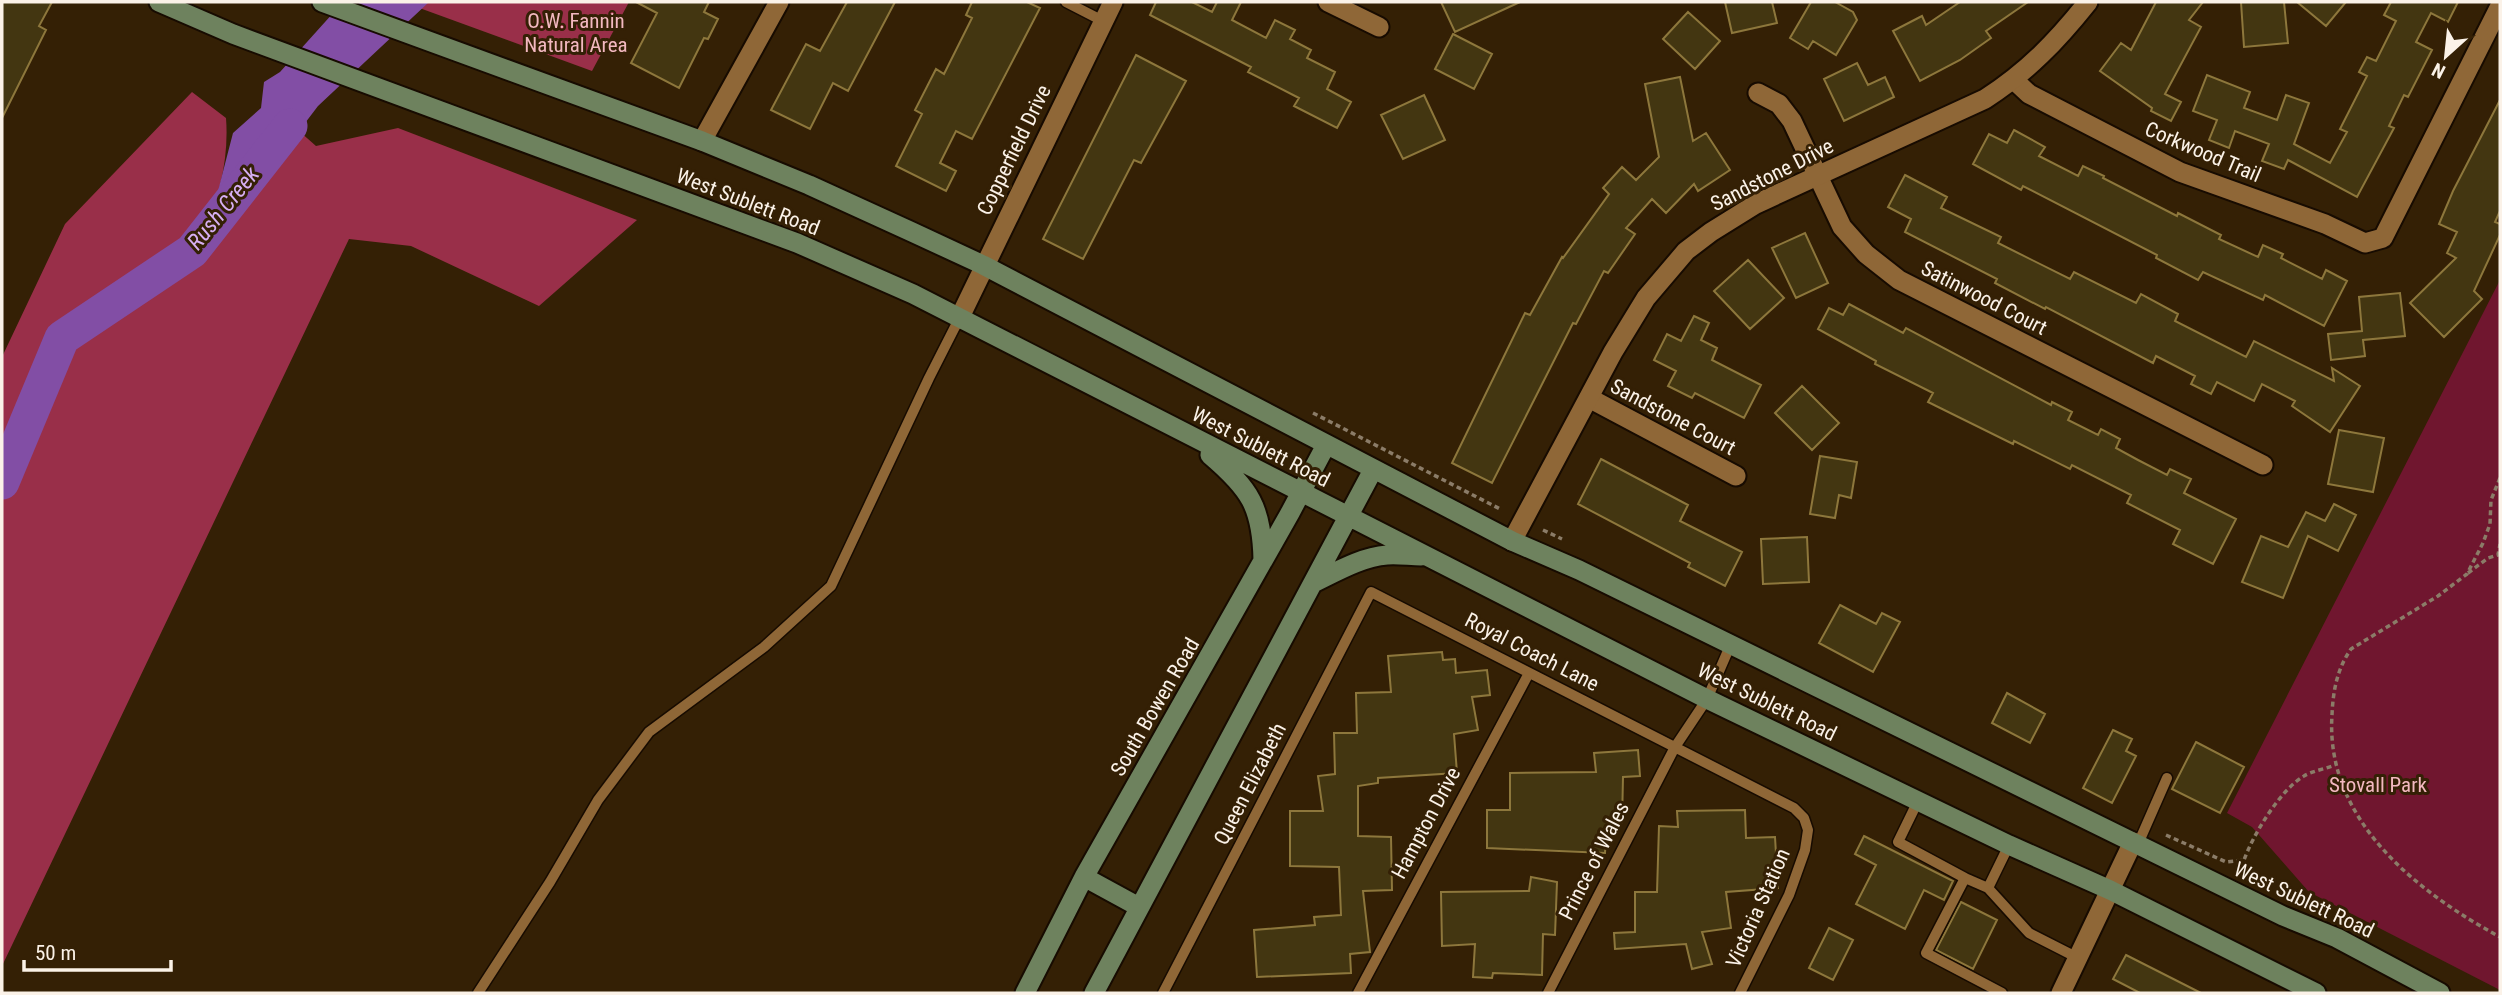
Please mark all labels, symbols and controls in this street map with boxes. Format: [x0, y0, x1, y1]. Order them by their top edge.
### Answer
park label: O.W. Fannin Natural Area [524, 9, 628, 57]
north arrow [2411, 21, 2481, 91]
text: N [2428, 58, 2449, 84]
street label: Copperfield Drive [972, 81, 1056, 219]
street label: Corkwood Trail [2141, 117, 2265, 187]
street label: Sandstone Drive [1707, 134, 1837, 216]
water label: Rush Creek [182, 161, 266, 255]
street label: West Sublett Road [673, 164, 823, 240]
street label: Satinwood Court [1917, 256, 2051, 340]
street label: Sandstone Court [1606, 374, 1740, 460]
street label: West Sublett Road [1188, 402, 1334, 492]
street label: Royal Coach Lane [1461, 608, 1603, 696]
street label: South Bowen Road [1106, 634, 1204, 780]
street label: West Sublett Road [1694, 658, 1840, 746]
street label: Queen Elizabeth [1209, 719, 1291, 849]
street label: Hampton Drive [1387, 763, 1465, 883]
park label: Stovall Park [2329, 773, 2428, 797]
street label: Prince of Wales [1554, 798, 1634, 924]
street label: Victoria Station [1721, 845, 1795, 971]
street label: West Sublett Road [2230, 857, 2378, 943]
scale bar [24, 928, 172, 972]
text: 50 m [35, 941, 76, 965]

